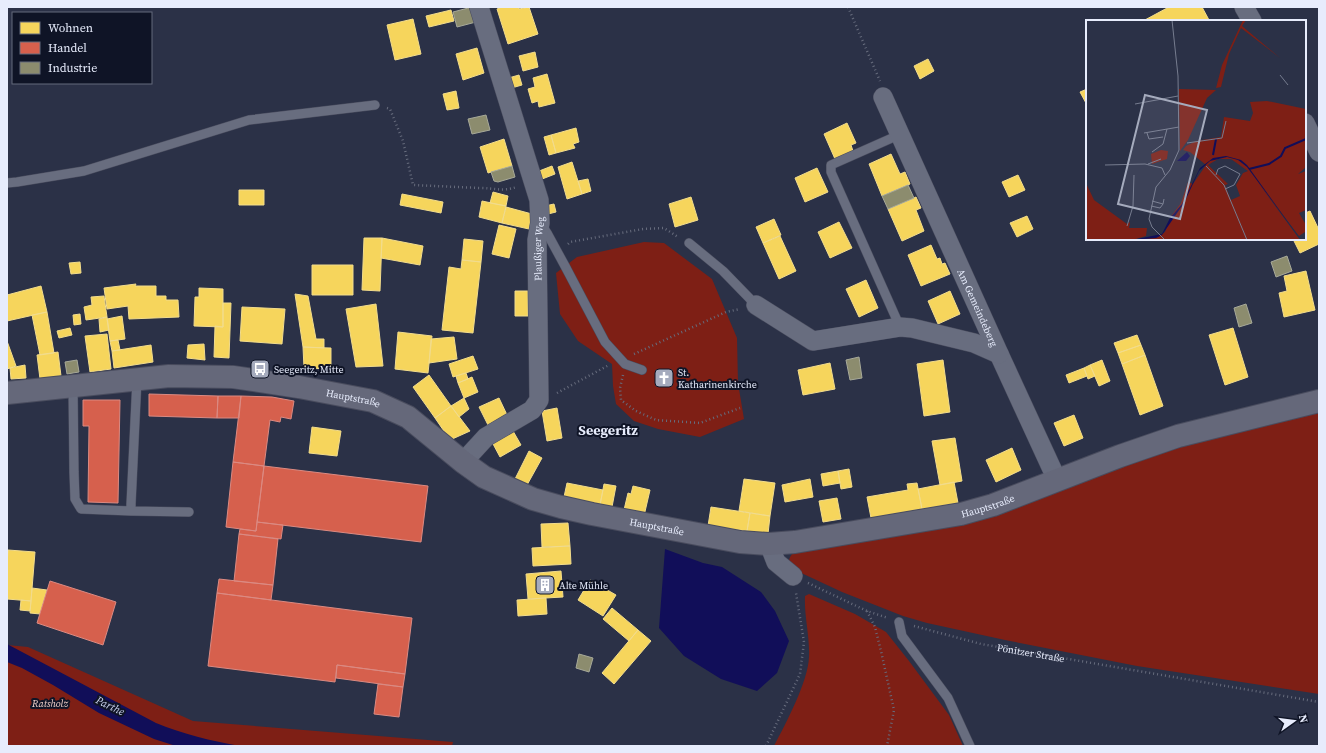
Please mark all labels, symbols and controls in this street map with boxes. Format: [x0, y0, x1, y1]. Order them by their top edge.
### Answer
legend [12, 12, 152, 84]
text: Wohnen [48, 20, 93, 36]
inset map [1086, 20, 1306, 240]
text: Handel [48, 40, 87, 56]
text: Industrie [48, 60, 97, 76]
street label: Plaußiger Weg [530, 216, 547, 281]
street label: Am Gemeindeberg [955, 267, 1001, 349]
bus stop icon: Seegeritz, Mitte [249, 358, 271, 380]
place label: Seegeritz, Mitte [274, 363, 344, 376]
place label: St. Katharinenkirche [678, 366, 757, 391]
church icon: St. Katharinenkirche [653, 367, 675, 389]
street label: Hauptstraße [325, 386, 383, 410]
district label: Seegeritz [578, 420, 638, 440]
street label: Hauptstraße [960, 491, 1016, 520]
street label: Hauptstraße [629, 515, 685, 538]
building icon: Alte Mühle [534, 574, 556, 596]
place label: Alte Mühle [559, 579, 608, 592]
street label: Pönitzer Straße [996, 640, 1066, 665]
water label: Parthe [92, 692, 127, 720]
park label: Ratsholz [31, 697, 68, 710]
north arrow [1274, 701, 1314, 741]
text: N [1295, 713, 1311, 724]

